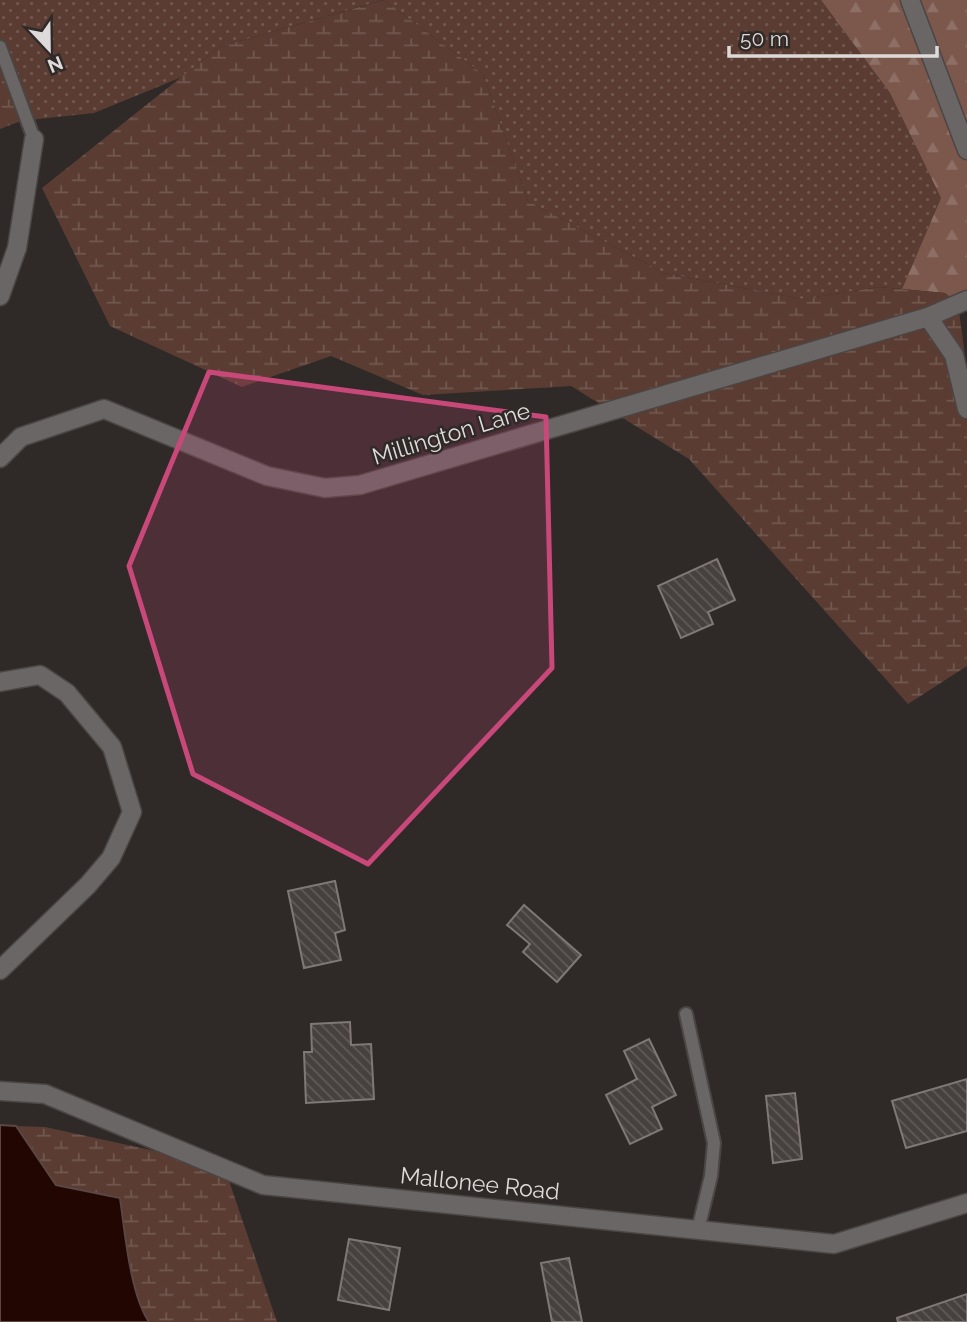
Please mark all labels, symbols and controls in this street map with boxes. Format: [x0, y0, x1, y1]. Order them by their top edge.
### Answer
north arrow [14, 14, 84, 84]
scale bar [729, 14, 937, 58]
text: 50 m [740, 26, 789, 51]
text: N [45, 52, 66, 78]
street label: Millington Lane [369, 396, 533, 470]
street label: Mallonee Road [399, 1161, 561, 1205]

